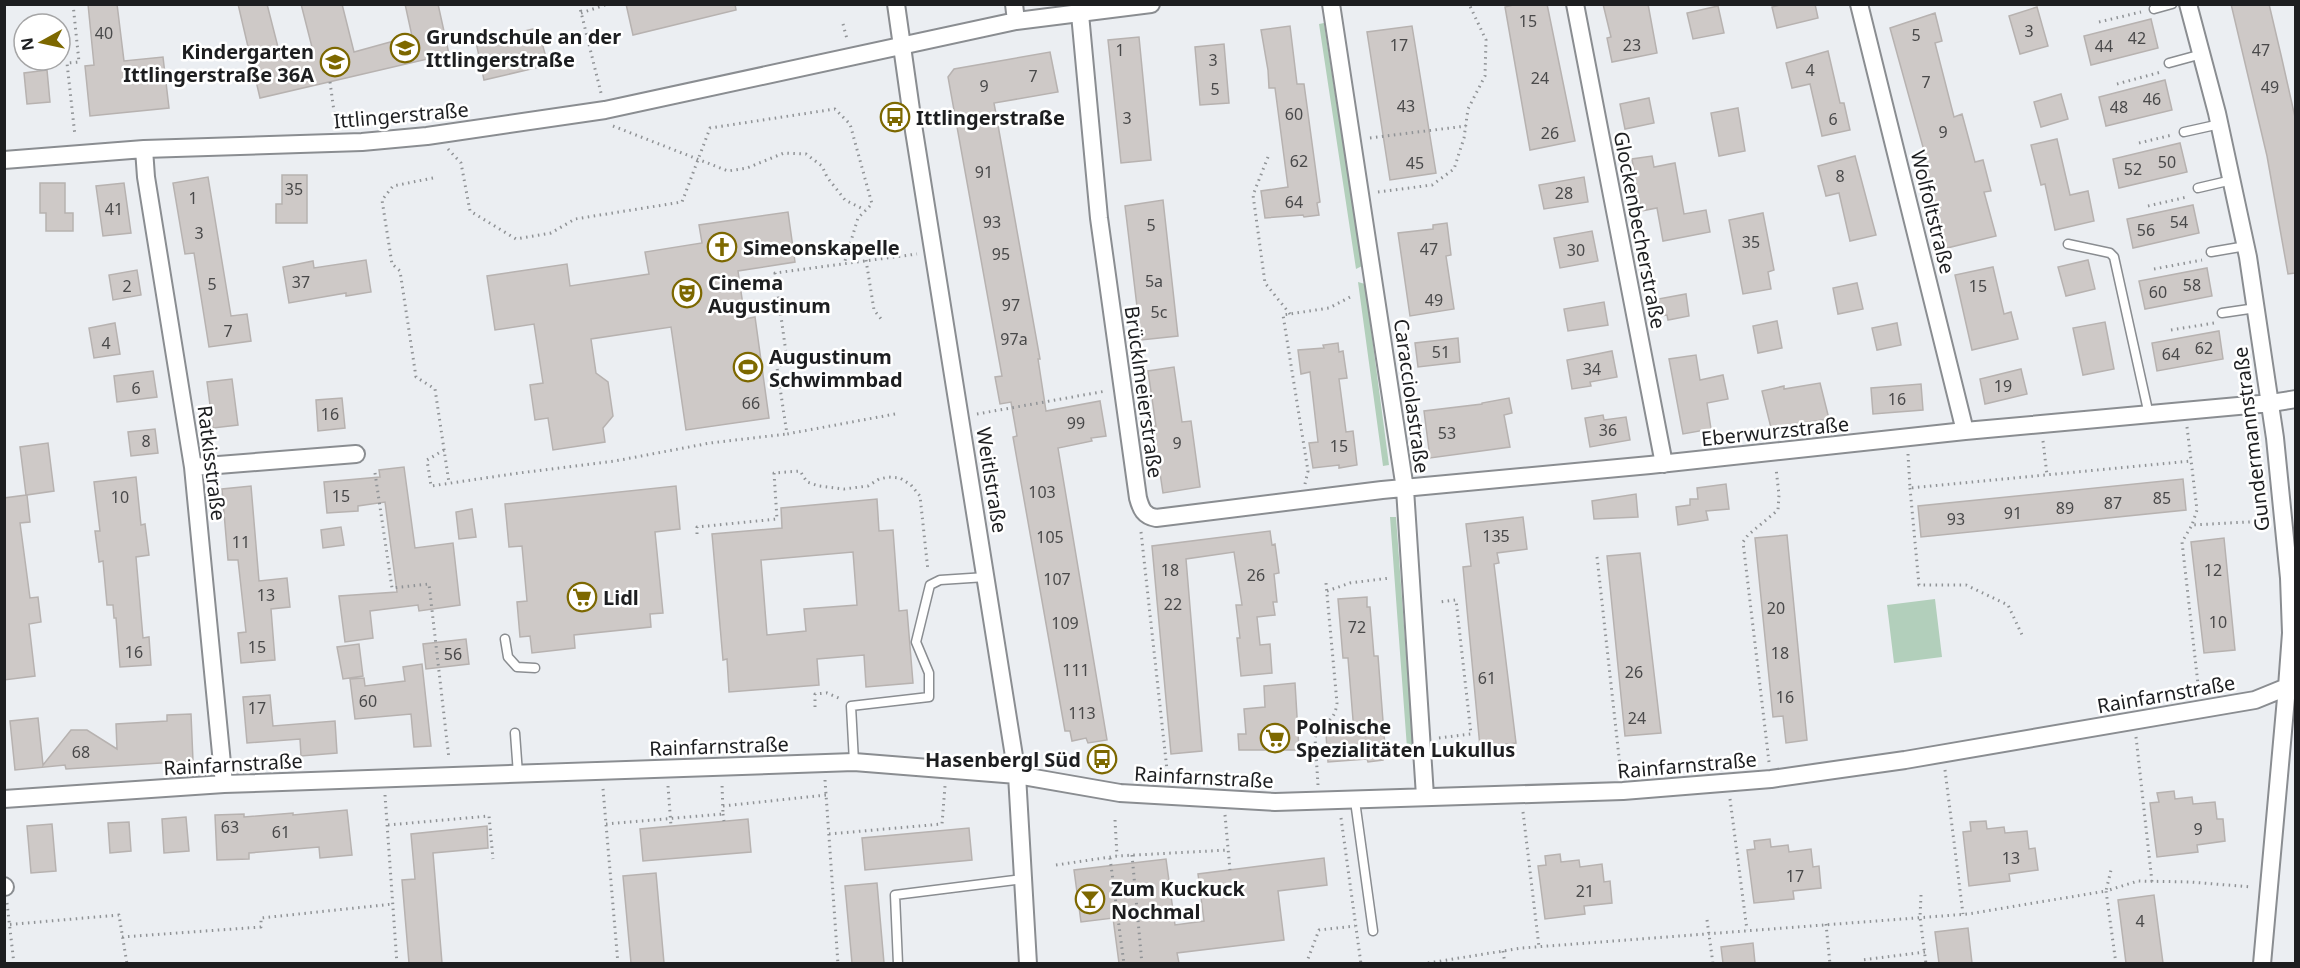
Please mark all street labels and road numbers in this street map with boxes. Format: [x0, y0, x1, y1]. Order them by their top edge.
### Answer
street label: Ittlingerstraße [332, 96, 470, 134]
street label: Glockenbecherstraße [1608, 129, 1672, 331]
street label: Wolfoltstraße [1905, 147, 1961, 277]
street label: Brücklmeierstraße [1119, 304, 1169, 480]
street label: Caracciolastraße [1388, 317, 1436, 475]
street label: Gundermannstraße [2226, 345, 2276, 533]
street label: Ratkisstraße [192, 404, 232, 522]
street label: Eberwurzstraße [1700, 410, 1850, 452]
street label: Weitlstraße [970, 425, 1014, 535]
street label: Rainfarnstraße [2095, 669, 2237, 719]
street label: Rainfarnstraße [649, 730, 789, 762]
street label: Rainfarnstraße [1616, 745, 1758, 785]
street label: Rainfarnstraße [163, 747, 303, 781]
street label: Rainfarnstraße [1134, 760, 1274, 794]

